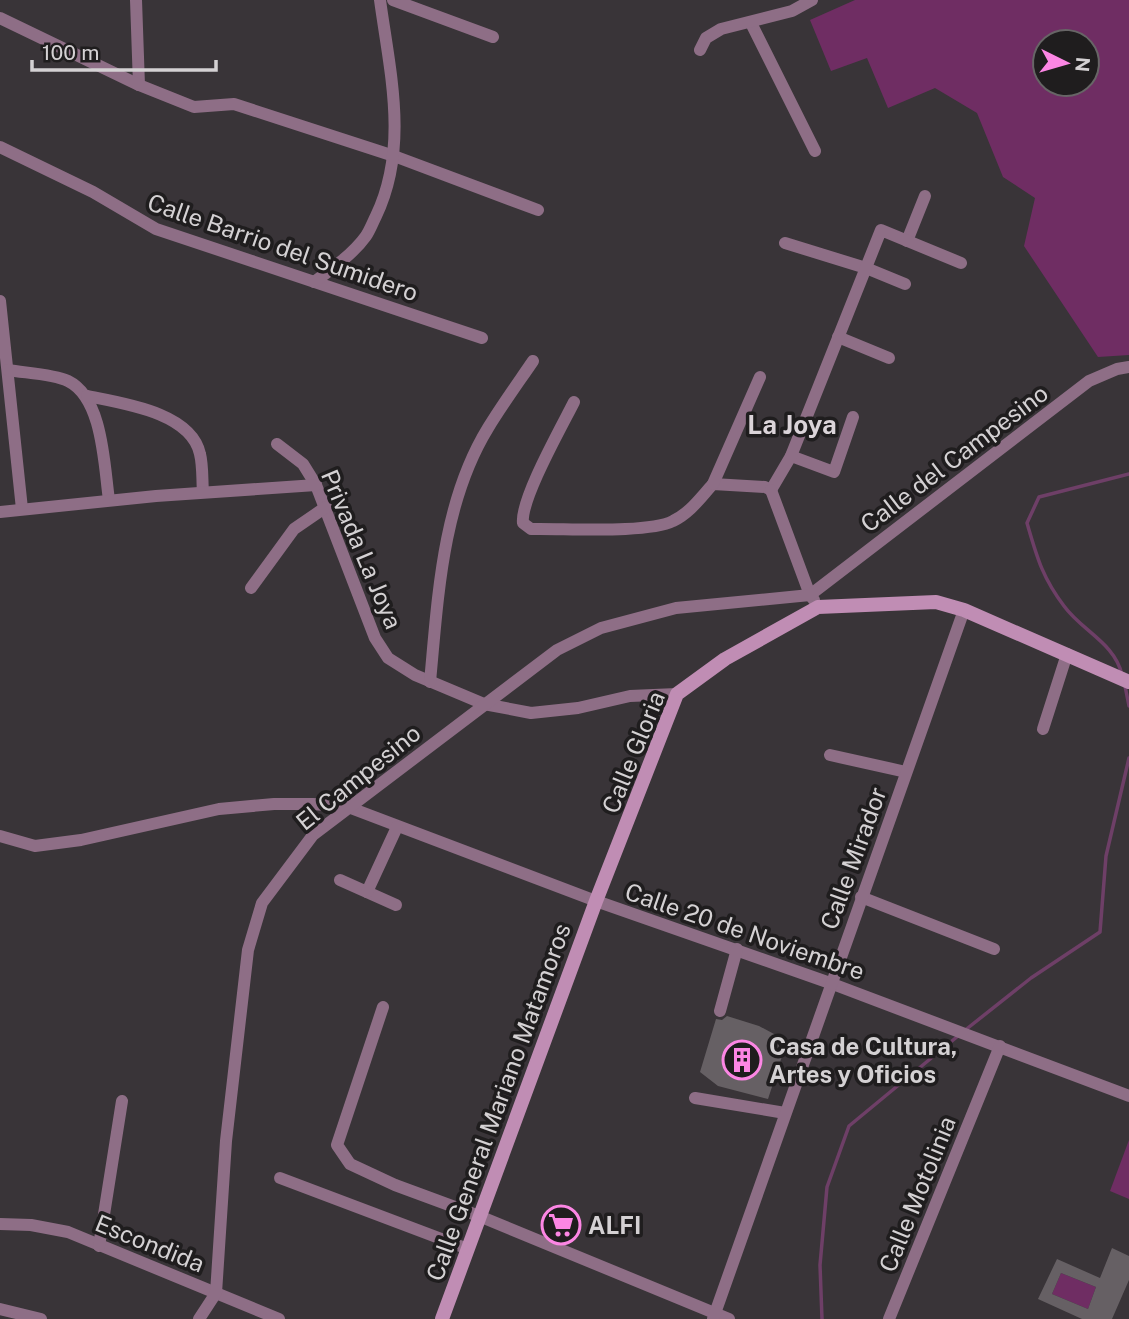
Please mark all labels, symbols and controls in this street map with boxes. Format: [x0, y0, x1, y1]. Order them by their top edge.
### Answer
scale bar [32, 28, 215, 72]
north arrow [1031, 28, 1101, 98]
text: 100 m [42, 40, 99, 65]
text: N [1071, 56, 1095, 73]
street label: Calle Barrio del Sumidero [144, 188, 422, 306]
street label: Calle del Campesino [855, 378, 1053, 538]
district label: La Joya [747, 409, 837, 440]
street label: Privada La Joya [316, 465, 408, 633]
street label: Calle Gloria [596, 687, 670, 817]
street label: El Campesino [290, 718, 426, 836]
street label: Calle Mirador [814, 783, 892, 933]
street label: Calle 20 de Noviembre [622, 877, 868, 985]
street label: Calle General Mariano Matamoros [420, 920, 576, 1284]
place label: Casa de Cultura, Artes y Oficios [769, 1032, 957, 1088]
building icon: Casa de Cultura, Artes y Oficios [721, 1039, 763, 1081]
street label: Calle Motolinia [873, 1112, 961, 1276]
supermarket icon: ALFI [540, 1204, 582, 1246]
street label: Escondida [91, 1208, 209, 1278]
place label: ALFI [588, 1211, 641, 1239]

